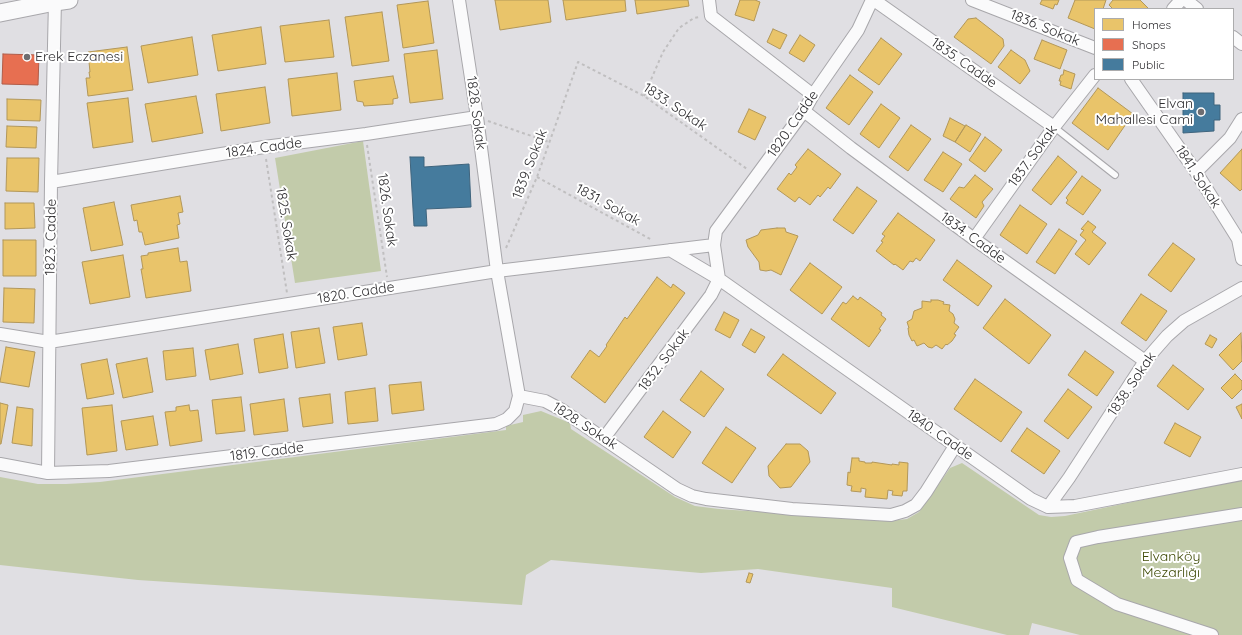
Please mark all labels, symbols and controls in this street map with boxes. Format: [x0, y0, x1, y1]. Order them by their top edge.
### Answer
street label: 1836. Sokak [1008, 6, 1082, 50]
legend [1094, 8, 1234, 80]
text: Homes [1132, 17, 1171, 32]
street label: 1835. Cadde [928, 34, 1000, 92]
text: Shops [1132, 37, 1166, 52]
place label: Erek Eczanesi [35, 49, 123, 65]
marker: Erek Eczanesi [22, 52, 32, 62]
text: Public [1132, 57, 1165, 72]
street label: 1828. Sokak [463, 75, 489, 151]
street label: 1833. Sokak [640, 79, 710, 135]
street label: 1820. Cadde [764, 87, 822, 161]
place label: Elvan Mahallesi Cami [1096, 96, 1193, 128]
marker: Elvan Mahallesi Cami [1196, 107, 1206, 117]
street label: 1837. Sokak [1005, 122, 1061, 190]
street label: 1839. Sokak [509, 127, 551, 201]
street label: 1824. Cadde [225, 134, 303, 162]
street label: 1841. Sokak [1172, 143, 1224, 211]
street label: 1826. Sokak [374, 172, 400, 248]
street label: 1831. Sokak [573, 180, 643, 230]
street label: 1825. Sokak [272, 186, 300, 262]
street label: 1823. Cadde [42, 199, 60, 275]
street label: 1834. Cadde [937, 209, 1009, 267]
street label: 1820. Cadde [316, 279, 396, 307]
street label: 1832. Sokak [635, 325, 693, 395]
street label: 1838. Sokak [1104, 349, 1160, 419]
street label: 1828. Sokak [549, 399, 621, 453]
street label: 1840. Cadde [904, 406, 976, 464]
street label: 1819. Cadde [229, 439, 305, 465]
park label: Elvanköy Mezarlığı [1142, 549, 1200, 582]

